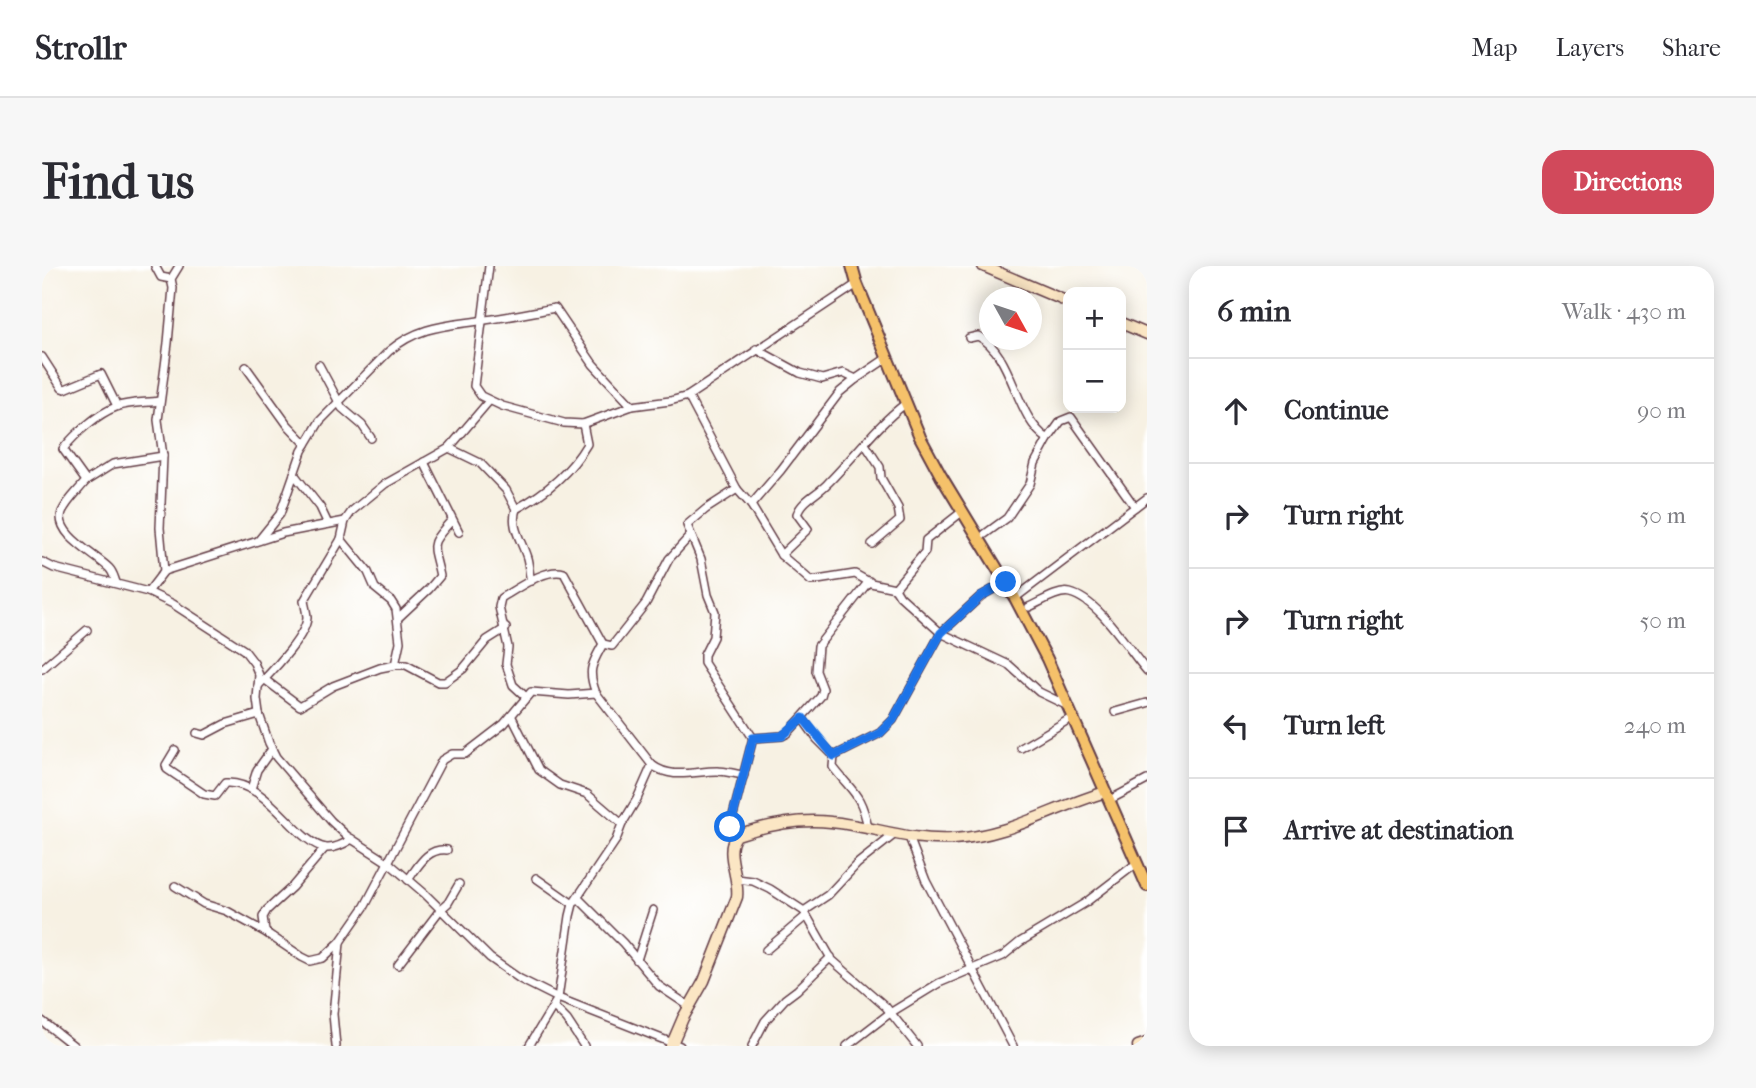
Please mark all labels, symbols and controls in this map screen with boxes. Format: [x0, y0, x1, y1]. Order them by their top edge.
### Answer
text: Strollr [35, 29, 126, 68]
text: Map [1472, 34, 1518, 62]
text: Layers [1556, 34, 1624, 62]
text: Share [1662, 34, 1721, 62]
button: Directions [1542, 150, 1714, 214]
text: Find us [42, 153, 194, 211]
north arrow [979, 287, 1042, 350]
map controls [1063, 287, 1126, 413]
button: + [1063, 287, 1126, 350]
text: 6 min [1217, 294, 1291, 329]
text: Walk · 430 m [1562, 298, 1686, 325]
button: − [1063, 350, 1126, 413]
icon: ahead [1217, 392, 1255, 430]
text: Continue [1284, 395, 1389, 426]
text: 90 m [1637, 397, 1686, 424]
icon: right [1217, 497, 1255, 535]
text: Turn right [1284, 500, 1404, 531]
text: 50 m [1639, 502, 1686, 529]
route end [990, 566, 1021, 597]
icon: right [1217, 602, 1255, 640]
text: Turn right [1284, 605, 1404, 636]
text: 50 m [1639, 607, 1686, 634]
icon: left [1217, 707, 1255, 745]
text: Turn left [1284, 710, 1385, 741]
text: 240 m [1624, 712, 1686, 739]
route start [714, 811, 745, 842]
icon: arrive [1217, 812, 1255, 850]
text: Arrive at destination [1284, 815, 1514, 846]

